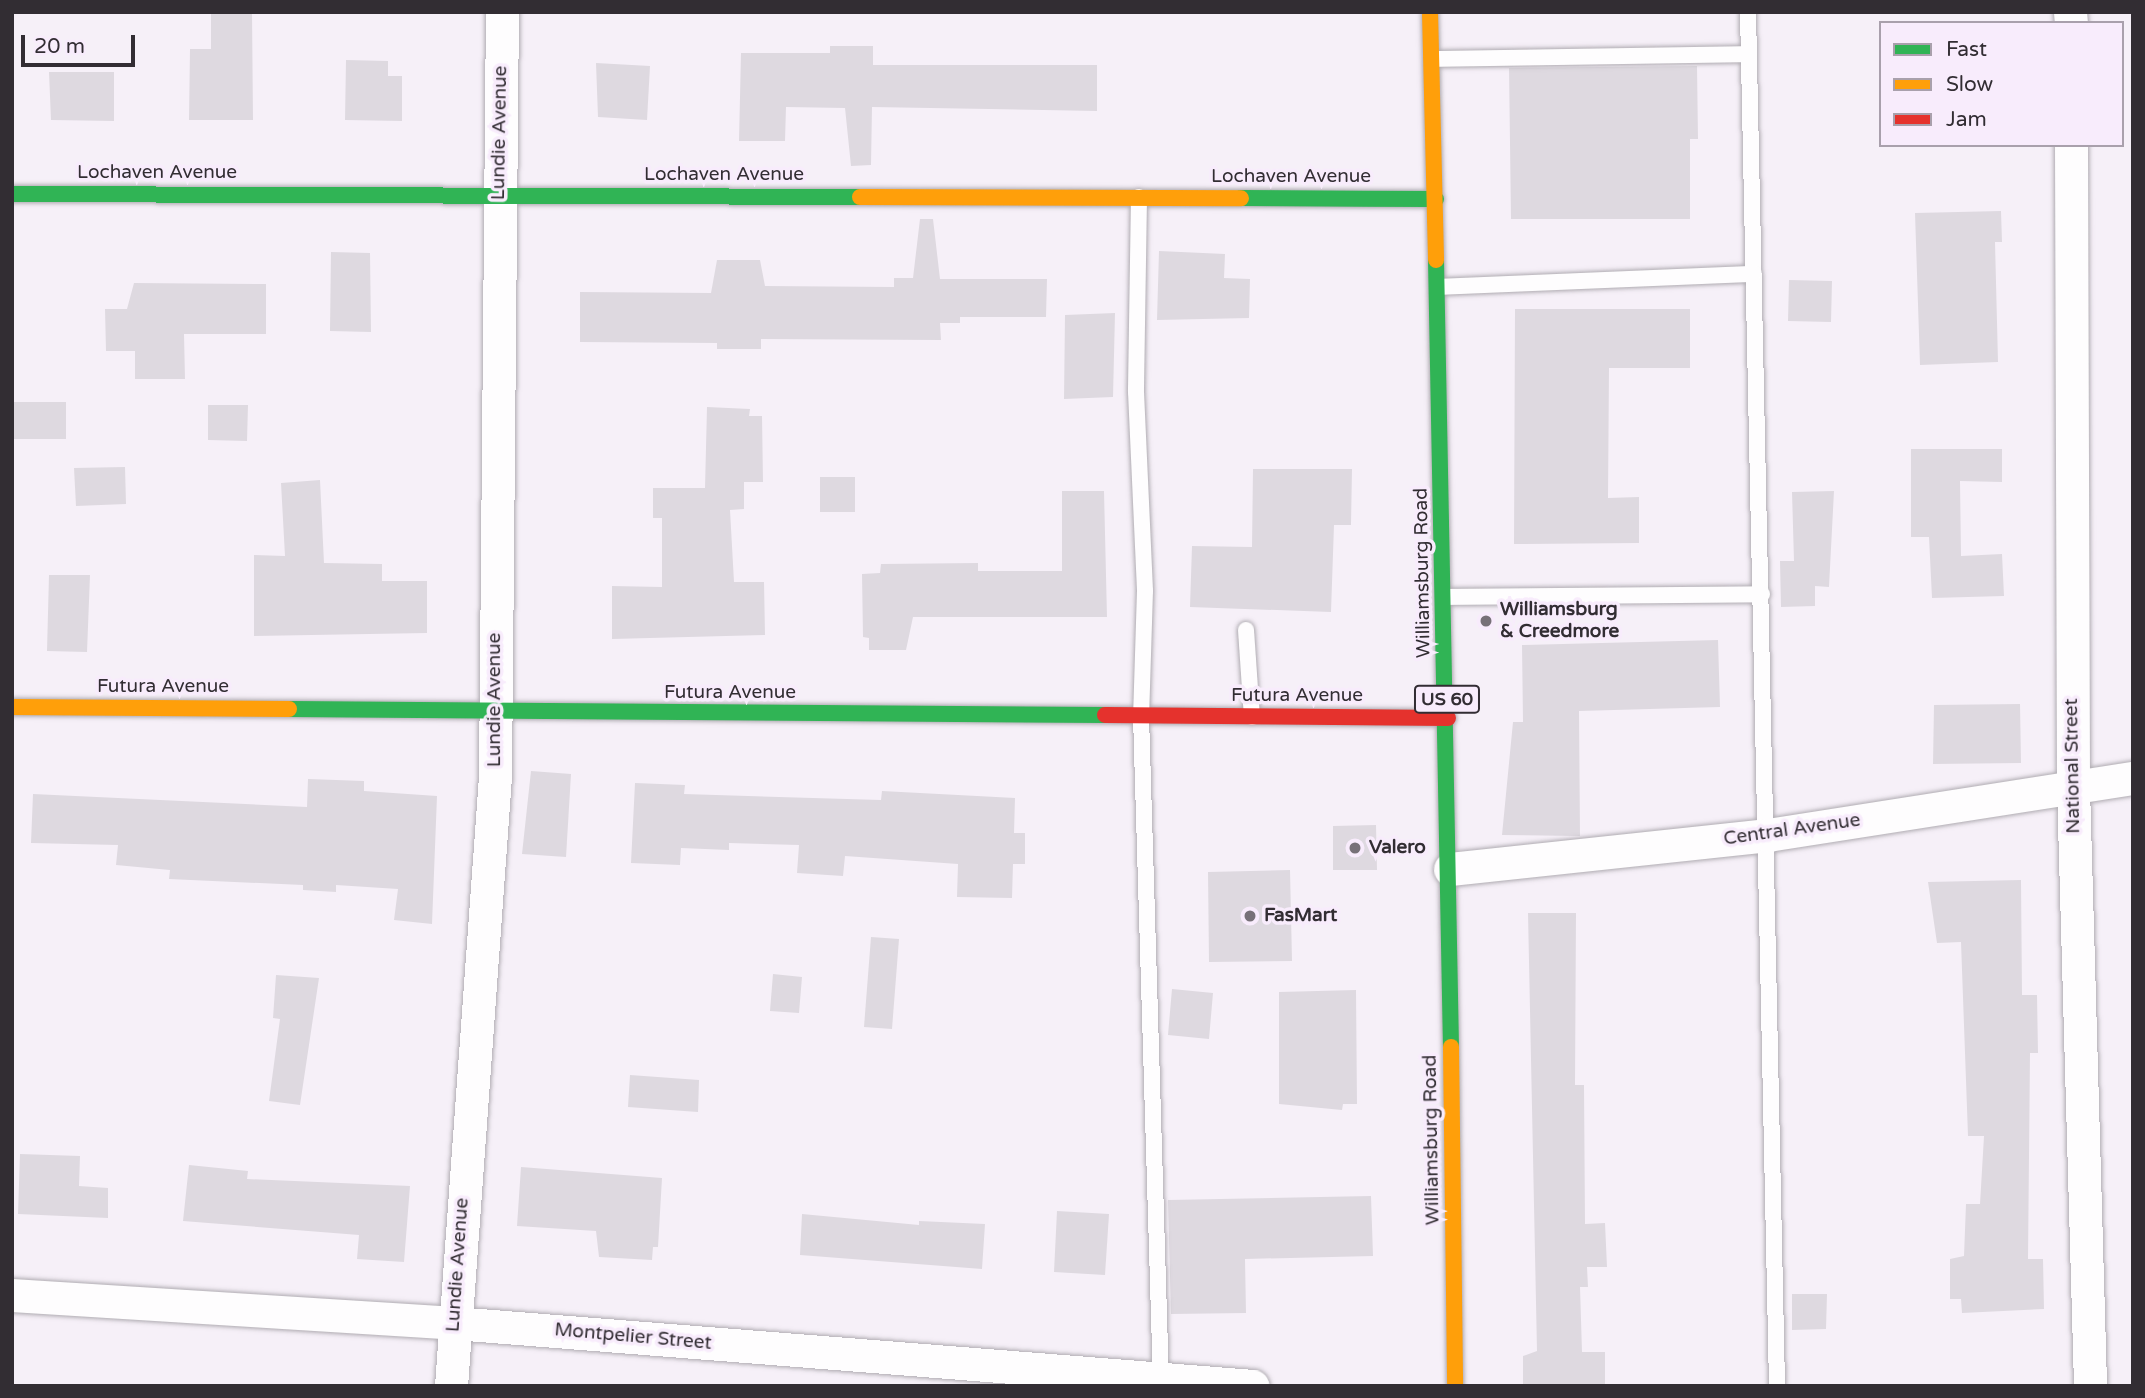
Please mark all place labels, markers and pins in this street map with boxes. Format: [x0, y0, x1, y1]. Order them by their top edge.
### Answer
place label: Williamsburg & Creedmore [1500, 599, 1619, 643]
marker: Williamsburg & Creedmore [1478, 613, 1494, 629]
place label: Valero [1369, 837, 1426, 859]
marker: Valero [1347, 840, 1363, 856]
place label: FasMart [1264, 905, 1337, 927]
marker: FasMart [1242, 908, 1258, 924]

